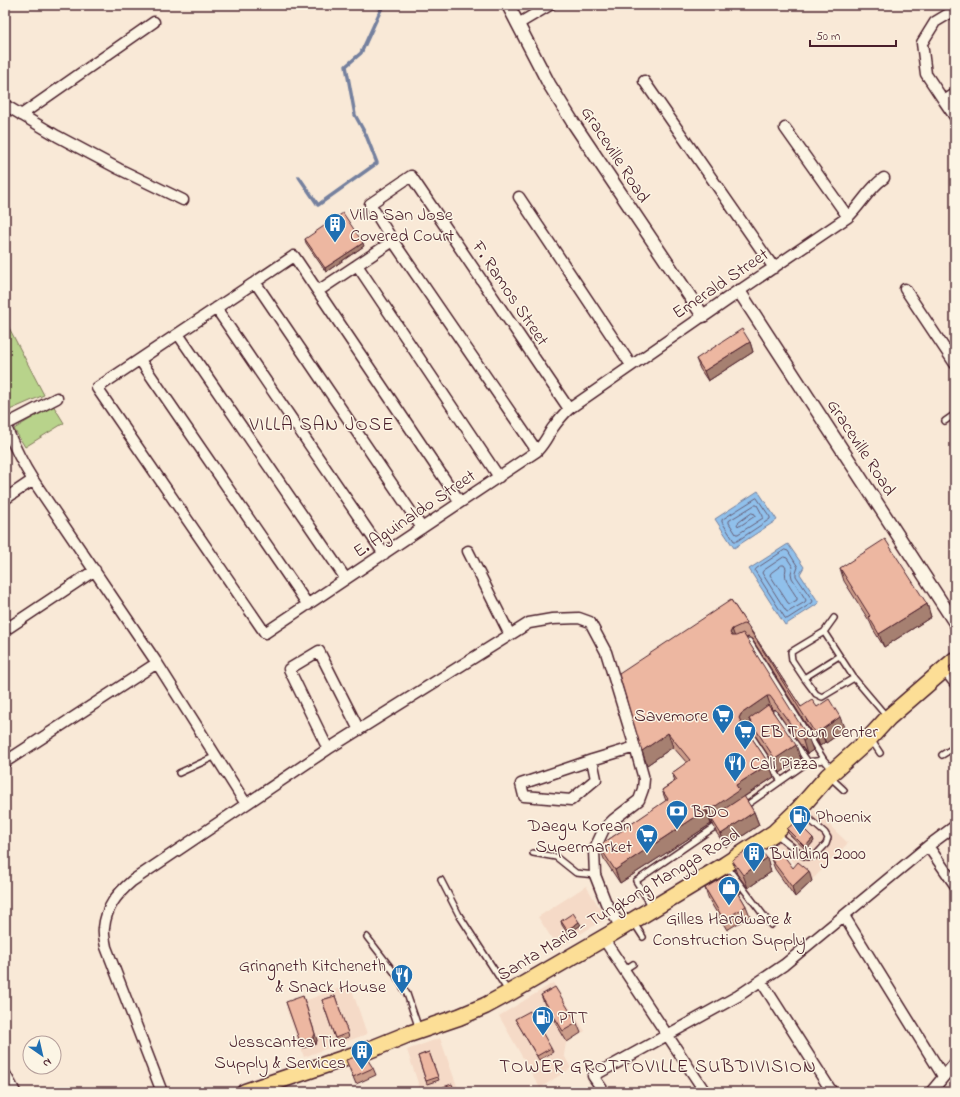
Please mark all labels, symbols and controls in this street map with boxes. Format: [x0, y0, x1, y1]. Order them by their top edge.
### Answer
scale bar [810, 22, 896, 48]
text: 50 m [816, 28, 840, 46]
street label: Graceville Road [573, 102, 655, 209]
place label: Villa San Jose Covered Court [349, 203, 454, 250]
building icon: Villa San Jose Covered Court [322, 211, 348, 244]
street label: F. Ramos Street [464, 236, 554, 352]
street label: Emerald Street [668, 243, 775, 327]
street label: Graceville Road [819, 395, 901, 502]
district label: VILLA SAN JOSE [249, 412, 394, 439]
street label: E. Aguinaldo Street [349, 464, 482, 566]
supermarket icon: Savemore [710, 702, 736, 735]
place label: Savemore [634, 704, 709, 730]
supermarket icon: EB Town Center [732, 718, 758, 751]
place label: EB Town Center [760, 720, 879, 746]
restaurant icon: Cali Pizza [722, 750, 748, 783]
place label: Cali Pizza [750, 752, 818, 778]
bank icon: BDO [664, 798, 690, 831]
place label: BDO [691, 800, 729, 826]
fuel station icon: Phoenix [787, 803, 813, 836]
place label: Phoenix [816, 805, 872, 831]
place label: Daegu Korean Supermarket [527, 814, 632, 861]
supermarket icon: Daegu Korean Supermarket [634, 822, 660, 855]
street label: Santa Maria - Tungkong Mangga Road [493, 823, 746, 990]
building icon: Building 2000 [741, 840, 767, 873]
place label: Building 2000 [769, 842, 866, 869]
shop icon: Gilles Hardware & Construction Supply [716, 874, 742, 907]
place label: Gilles Hardware & Construction Supply [652, 907, 806, 954]
place label: Gringneth Kitcheneth & Snack House [239, 954, 387, 1001]
restaurant icon: Gringneth Kitcheneth & Snack House [389, 962, 415, 995]
fuel station icon: PTT [530, 1004, 556, 1037]
place label: PTT [558, 1006, 588, 1032]
place label: Jesscantes Tire Supply & Services [214, 1030, 347, 1077]
north arrow [22, 1035, 62, 1075]
building icon: Jesscantes Tire Supply & Services [349, 1038, 375, 1071]
text: N [39, 1054, 55, 1071]
district label: TOWER GROTTOVILLE SUBDIVISION [499, 1054, 817, 1081]

